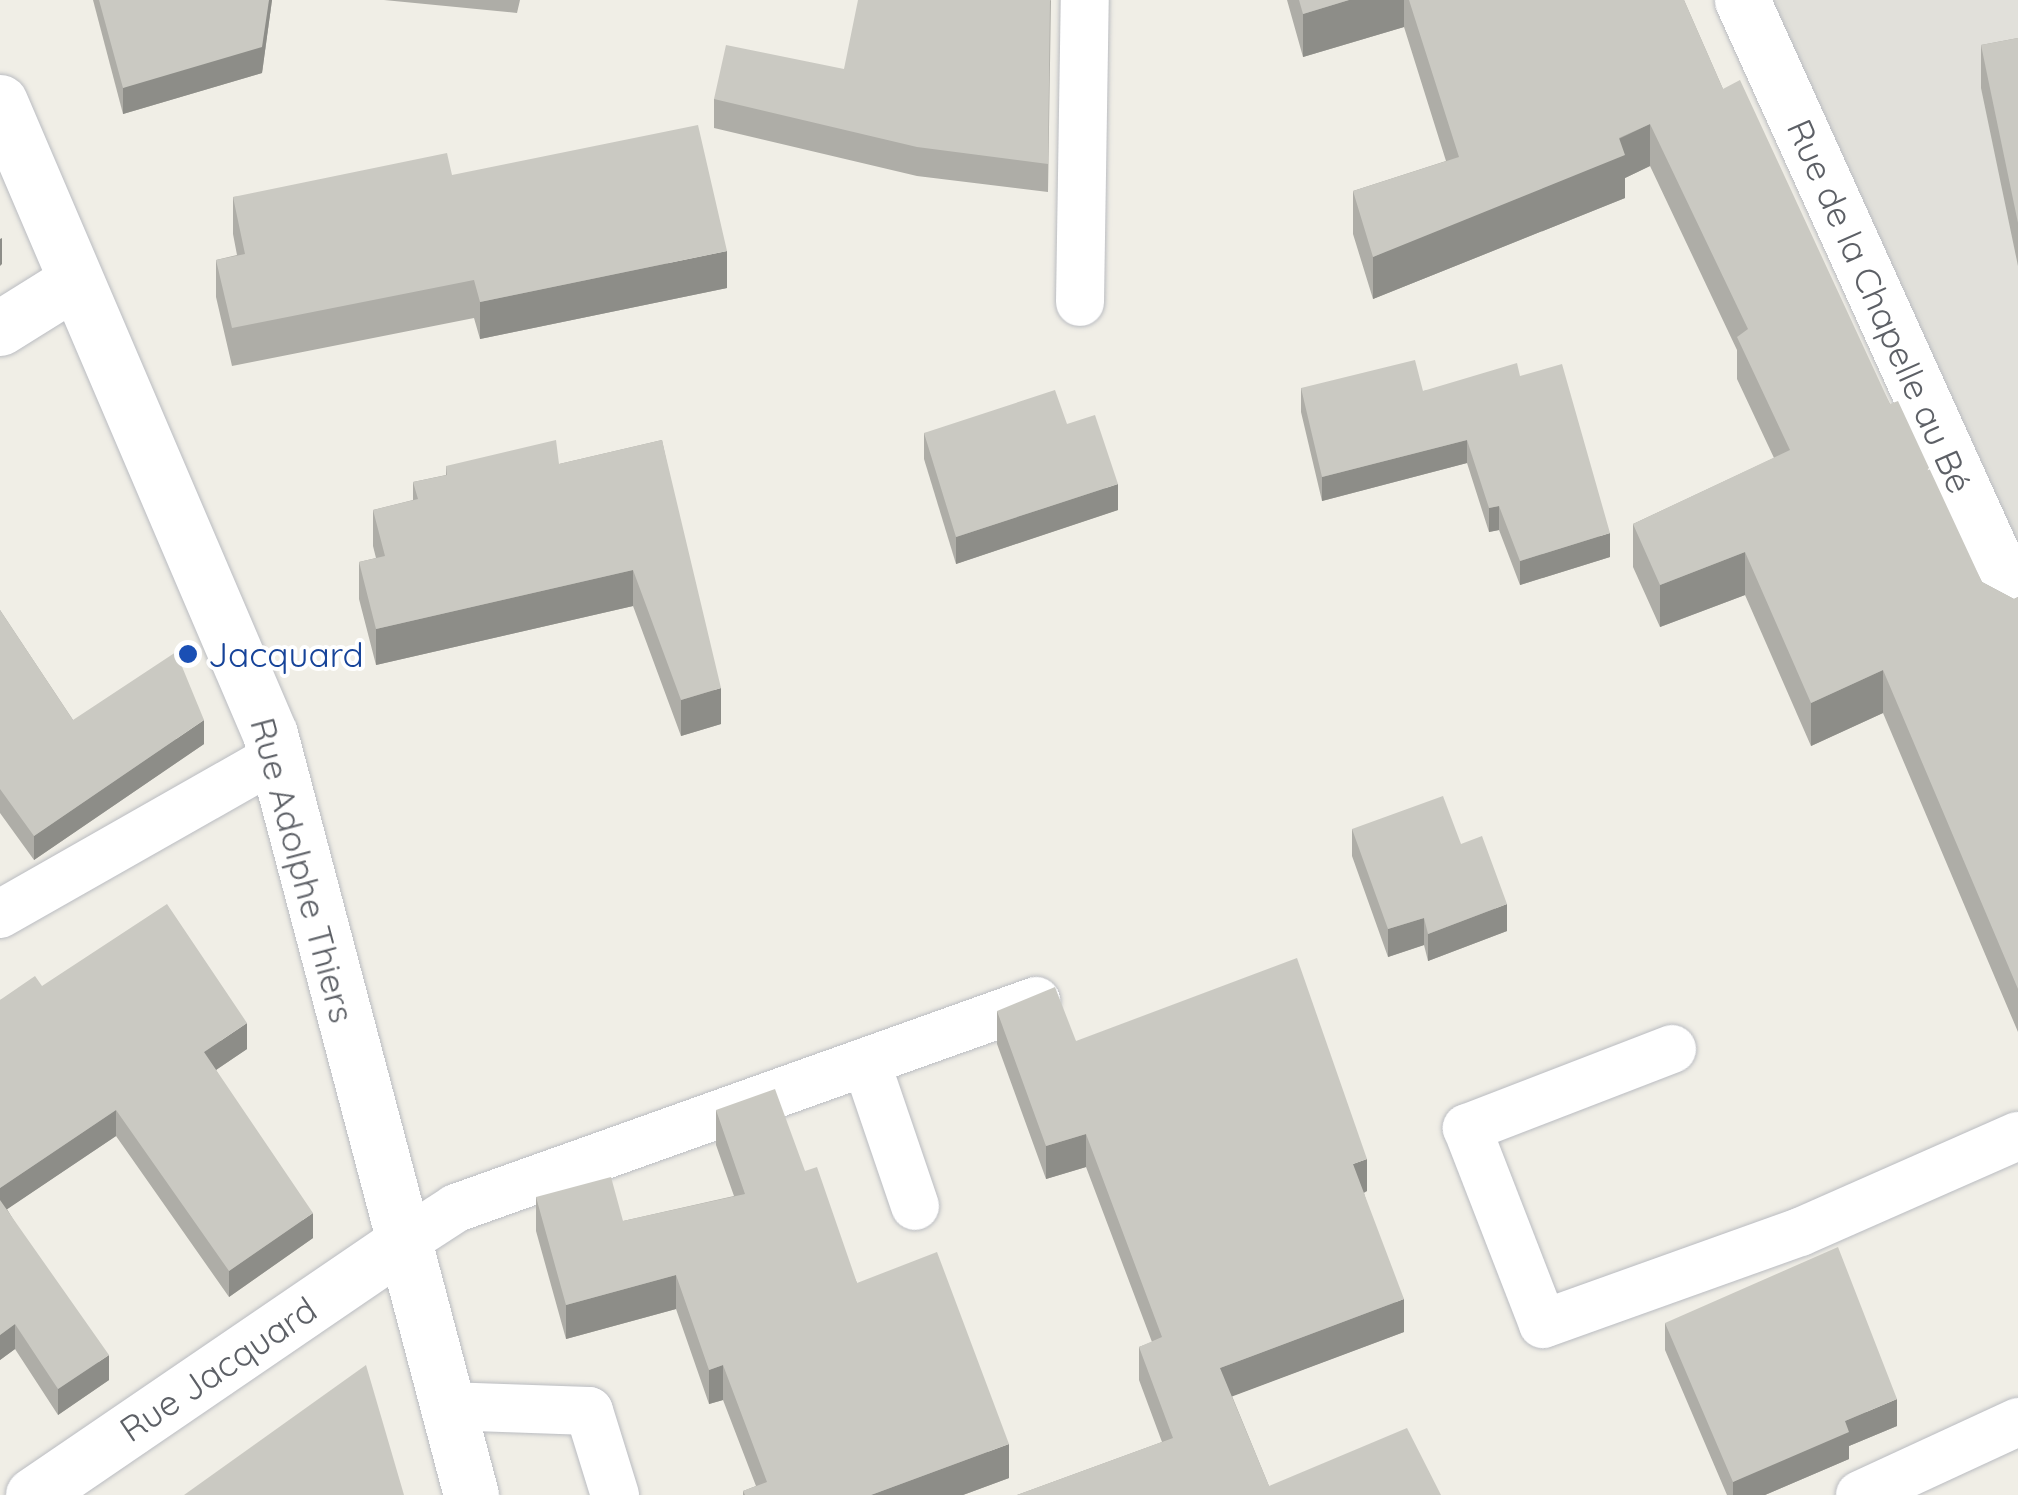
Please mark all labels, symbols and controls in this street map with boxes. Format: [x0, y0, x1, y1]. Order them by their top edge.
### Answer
street label: Rue de la Chapelle au Bé [1779, 113, 1981, 499]
place label: Jacquard [208, 633, 364, 675]
marker: Jacquard [177, 643, 199, 665]
street label: Rue Adolphe Thiers [242, 713, 364, 1027]
street label: Rue Jacquard [112, 1288, 324, 1450]

